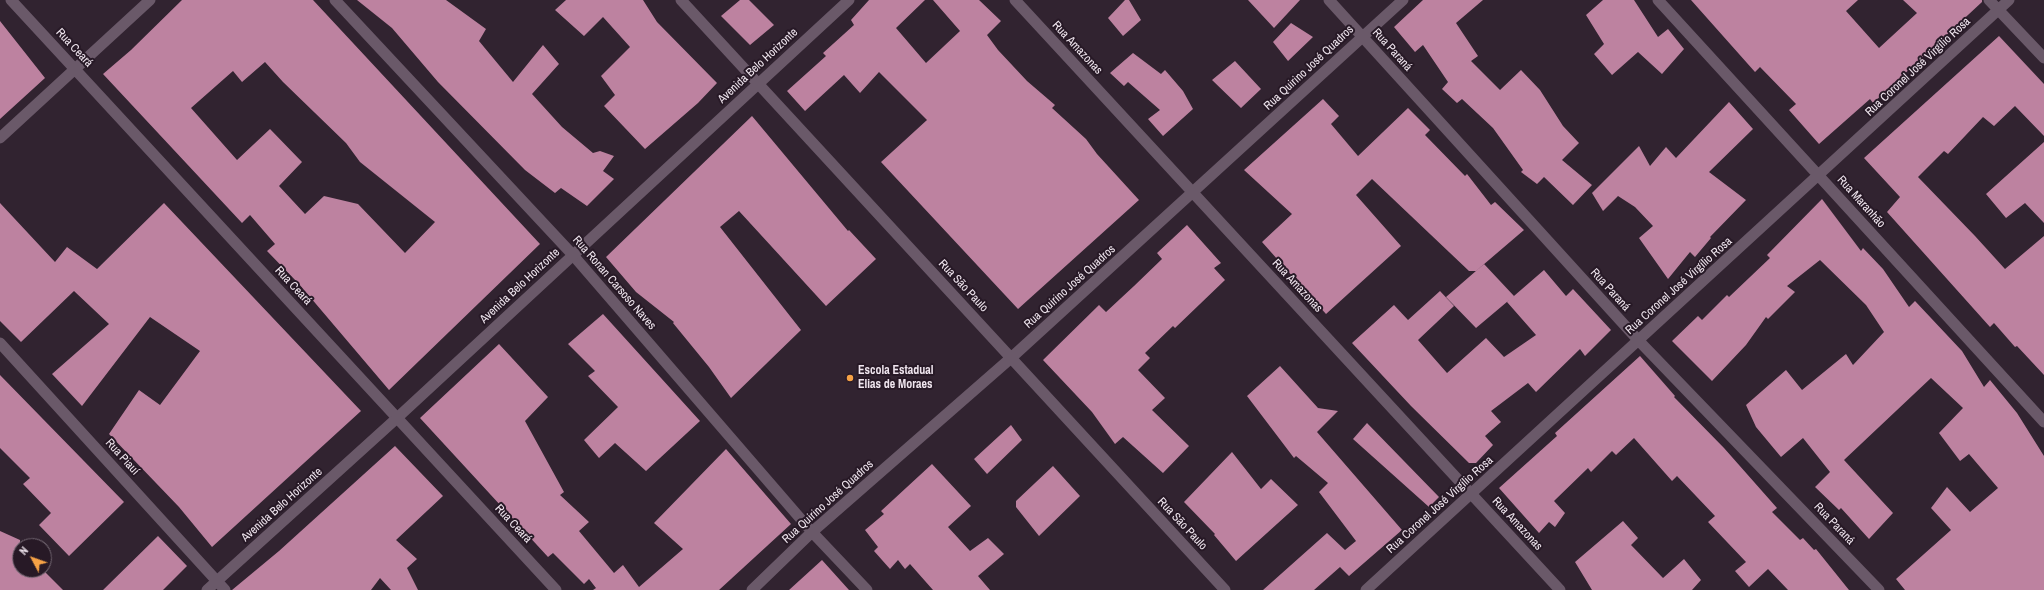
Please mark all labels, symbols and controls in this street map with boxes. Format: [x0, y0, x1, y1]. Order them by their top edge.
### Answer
street label: Rua Coronel José Virgílio Rosa [1863, 15, 1973, 119]
street label: Rua Amazonas [1049, 18, 1105, 78]
street label: Rua Quirino José Quadros [1261, 23, 1357, 113]
street label: Avenida Belo Horizonte [715, 25, 801, 107]
street label: Rua Ceará [53, 26, 95, 70]
street label: Rua Paraná [1369, 26, 1415, 74]
street label: Rua Maranhão [1834, 173, 1888, 231]
street label: Rua Ronan Carsoso Naves [569, 233, 659, 333]
street label: Rua Coronel José Virgílio Rosa [1623, 234, 1735, 338]
street label: Rua Quirino José Quadros [1021, 242, 1119, 332]
street label: Avenida Belo Horizonte [477, 245, 563, 327]
street label: Rua Amazonas [1269, 256, 1325, 316]
street label: Rua São Paulo [935, 257, 991, 315]
street label: Rua Ceará [272, 264, 314, 308]
street label: Rua Paraná [1587, 266, 1633, 314]
place label: Escola Estadual Elias de Moraes [858, 364, 933, 392]
marker: Escola Estadual Elias de Moraes [845, 373, 855, 383]
street label: Rua Piauí [102, 436, 142, 478]
street label: Rua Coronel José Virgílio Rosa [1384, 453, 1496, 557]
street label: Rua Quirino José Quadros [779, 457, 877, 547]
street label: Avenida Belo Horizonte [239, 465, 325, 545]
street label: Rua Amazonas [1489, 494, 1545, 554]
street label: Rua São Paulo [1154, 495, 1210, 553]
street label: Rua Paraná [1811, 500, 1857, 548]
street label: Rua Ceará [492, 502, 534, 546]
north arrow [12, 538, 52, 578]
text: N [16, 544, 31, 558]

